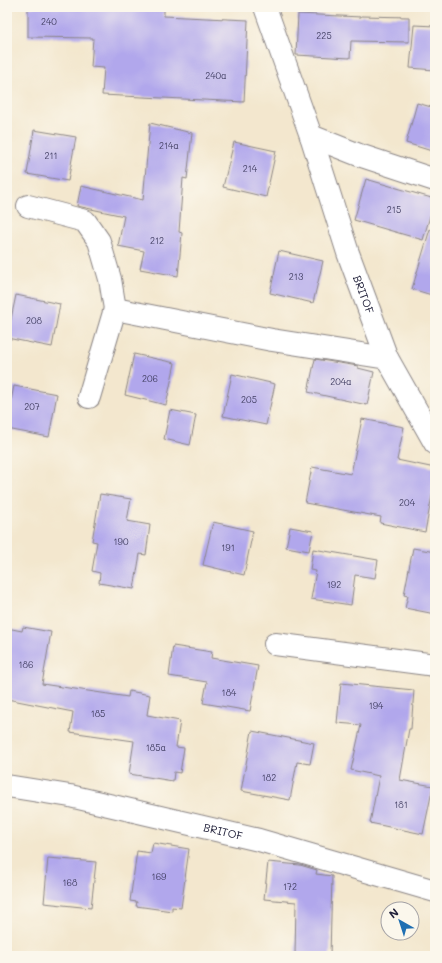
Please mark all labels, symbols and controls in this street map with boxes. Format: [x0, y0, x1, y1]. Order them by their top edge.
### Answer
house number: 240 [41, 16, 57, 27]
house number: 225 [316, 30, 332, 41]
house number: 240a [205, 70, 227, 81]
house number: 214a [159, 140, 179, 151]
house number: 211 [44, 150, 58, 161]
house number: 214 [243, 163, 258, 174]
house number: 215 [387, 204, 401, 215]
house number: 212 [150, 235, 164, 246]
house number: 213 [289, 271, 303, 282]
street label: BRITOF [350, 273, 378, 316]
house number: 208 [26, 315, 43, 326]
house number: 206 [142, 373, 158, 384]
house number: 204a [330, 376, 352, 387]
house number: 205 [241, 394, 257, 405]
house number: 207 [24, 401, 40, 412]
house number: 204 [399, 497, 416, 508]
house number: 190 [114, 536, 129, 547]
house number: 191 [221, 542, 235, 553]
house number: 192 [327, 579, 341, 590]
house number: 186 [19, 659, 33, 670]
house number: 184 [222, 687, 237, 698]
house number: 194 [369, 700, 384, 711]
house number: 185 [91, 708, 105, 719]
house number: 185a [146, 742, 167, 753]
house number: 182 [262, 772, 276, 783]
house number: 181 [394, 799, 408, 810]
street label: BRITOF [202, 819, 244, 843]
house number: 169 [152, 871, 167, 882]
house number: 168 [63, 877, 78, 888]
house number: 172 [283, 881, 297, 892]
north arrow [380, 901, 420, 941]
text: N [385, 904, 401, 921]

